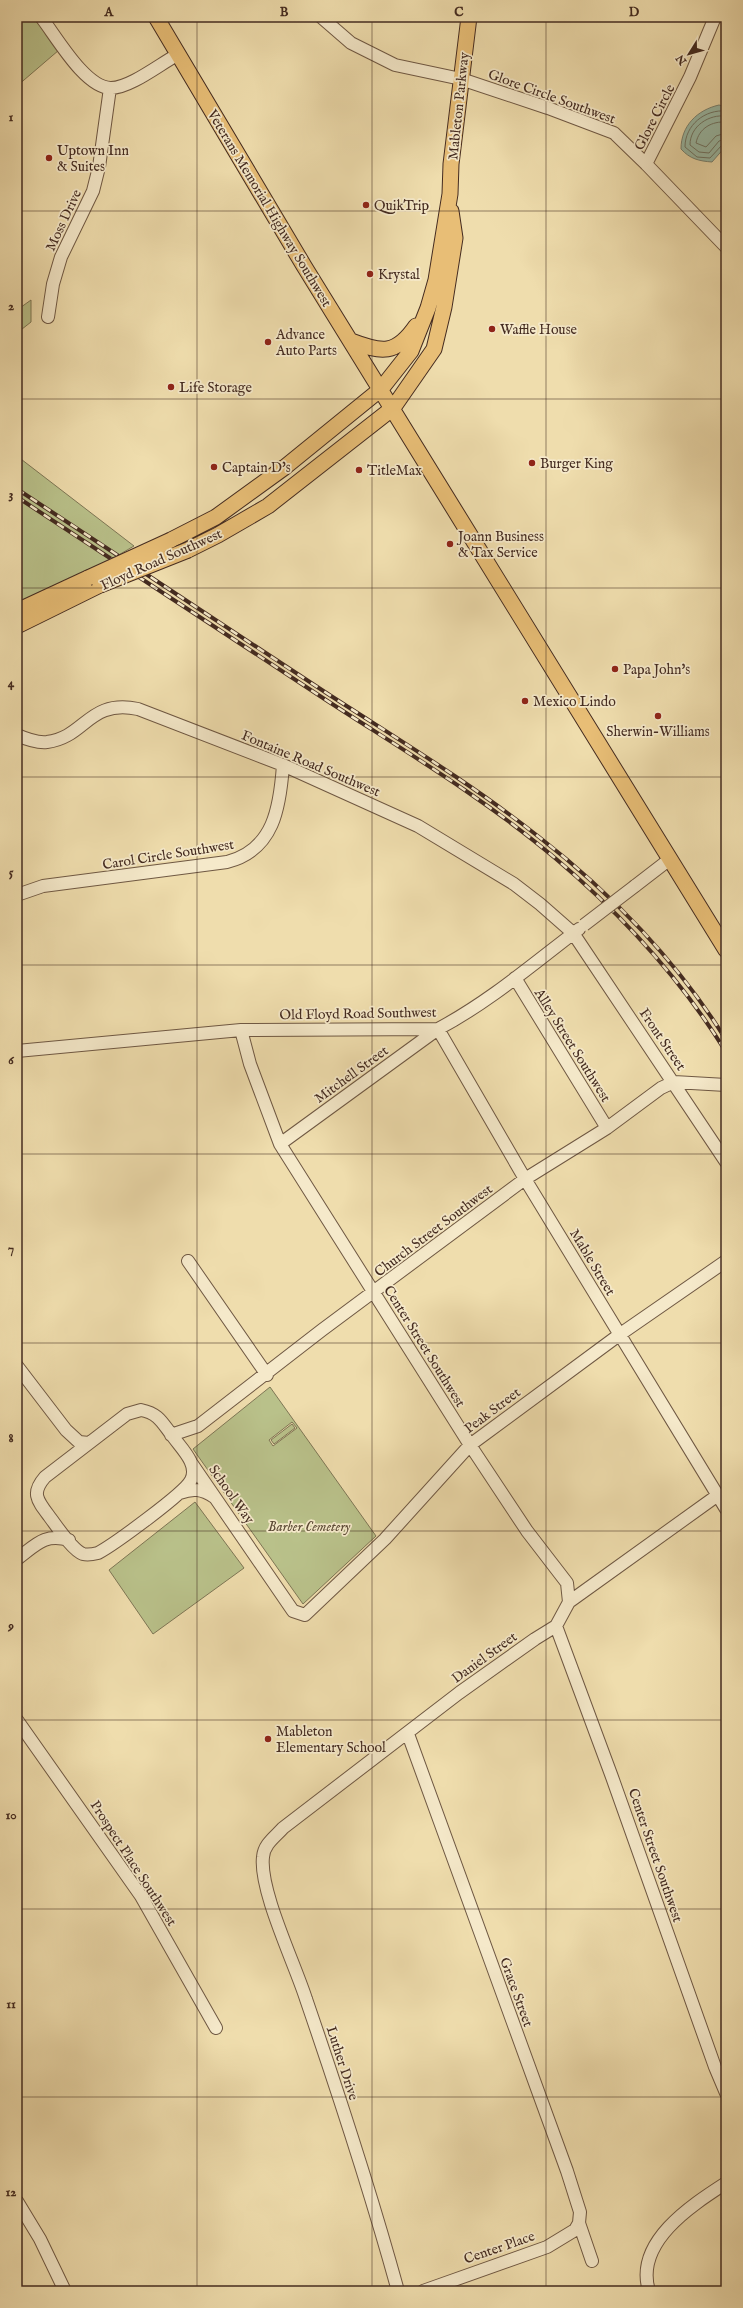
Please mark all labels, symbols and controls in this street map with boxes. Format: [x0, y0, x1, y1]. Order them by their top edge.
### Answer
text: A [104, 4, 115, 21]
text: B [280, 4, 289, 21]
text: C [454, 4, 464, 21]
text: D [629, 4, 640, 21]
north arrow [669, 34, 709, 74]
street label: Mableton Parkway [444, 51, 474, 161]
text: N [673, 51, 691, 68]
street label: Glore Circle Southwest [485, 66, 618, 128]
street label: Glore Circle [631, 81, 680, 154]
street label: Veterans Memorial Highway Southwest [202, 106, 335, 311]
text: 1 [9, 109, 14, 126]
place label: Uptown Inn & Suites [57, 142, 129, 176]
marker: Uptown Inn & Suites [44, 153, 54, 163]
street label: Moss Drive [42, 186, 86, 254]
place label: QuikTrip [374, 197, 430, 215]
marker: QuikTrip [361, 200, 371, 210]
place label: Krystal [378, 266, 420, 284]
marker: Krystal [365, 269, 375, 279]
text: 2 [8, 298, 14, 315]
place label: Waffle House [500, 321, 578, 339]
marker: Waffle House [487, 324, 497, 334]
place label: Advance Auto Parts [275, 326, 337, 360]
marker: Advance Auto Parts [263, 337, 273, 347]
place label: Life Storage [179, 379, 252, 397]
marker: Life Storage [166, 382, 176, 392]
place label: Burger King [540, 455, 613, 473]
marker: Burger King [527, 458, 537, 468]
place label: Captain D's [222, 459, 291, 477]
marker: Captain D's [209, 462, 219, 472]
place label: TitleMax [367, 462, 422, 480]
marker: TitleMax [354, 465, 364, 475]
text: 3 [9, 486, 14, 503]
street label: Floyd Road Southwest [98, 525, 225, 595]
place label: Joann Business & Tax Service [456, 528, 544, 562]
marker: Joann Business & Tax Service [445, 539, 455, 549]
place label: Papa John's [623, 661, 690, 679]
marker: Papa John's [610, 664, 620, 674]
text: 4 [8, 675, 15, 692]
place label: Mexico Lindo [533, 693, 616, 711]
marker: Mexico Lindo [520, 696, 530, 706]
marker: Sherwin-Williams [653, 711, 663, 721]
place label: Sherwin-Williams [606, 723, 710, 741]
street label: Fontaine Road Southwest [238, 726, 383, 801]
street label: Carol Circle Southwest [101, 836, 235, 874]
text: 5 [9, 864, 14, 881]
street label: Alley Street Southwest [529, 985, 614, 1106]
street label: Old Floyd Road Southwest [279, 1004, 437, 1024]
street label: Front Street [635, 1005, 690, 1074]
street label: Mitchell Street [311, 1042, 392, 1108]
text: 6 [8, 1052, 14, 1069]
street label: Church Street Southwest [371, 1180, 496, 1281]
street label: Mable Street [565, 1226, 619, 1299]
text: 7 [8, 1241, 14, 1258]
street label: Center Street Southwest [379, 1282, 469, 1411]
street label: Peak Street [461, 1384, 524, 1438]
text: 8 [8, 1430, 14, 1447]
street label: School Way [204, 1462, 258, 1528]
park label: Barber Cemetery [268, 1518, 351, 1536]
text: 9 [7, 1618, 14, 1635]
street label: Daniel Street [448, 1628, 521, 1688]
place label: Mableton Elementary School [276, 1723, 386, 1757]
marker: Mableton Elementary School [263, 1734, 273, 1744]
street label: Center Street Southwest [624, 1786, 686, 1925]
street label: Prospect Place Southwest [86, 1797, 181, 1930]
text: 10 [5, 1807, 17, 1824]
street label: Grace Street [495, 1955, 537, 2030]
text: 11 [6, 1996, 16, 2013]
street label: Luther Drive [322, 2024, 363, 2103]
text: 12 [6, 2184, 16, 2201]
street label: Center Place [462, 2227, 538, 2268]

